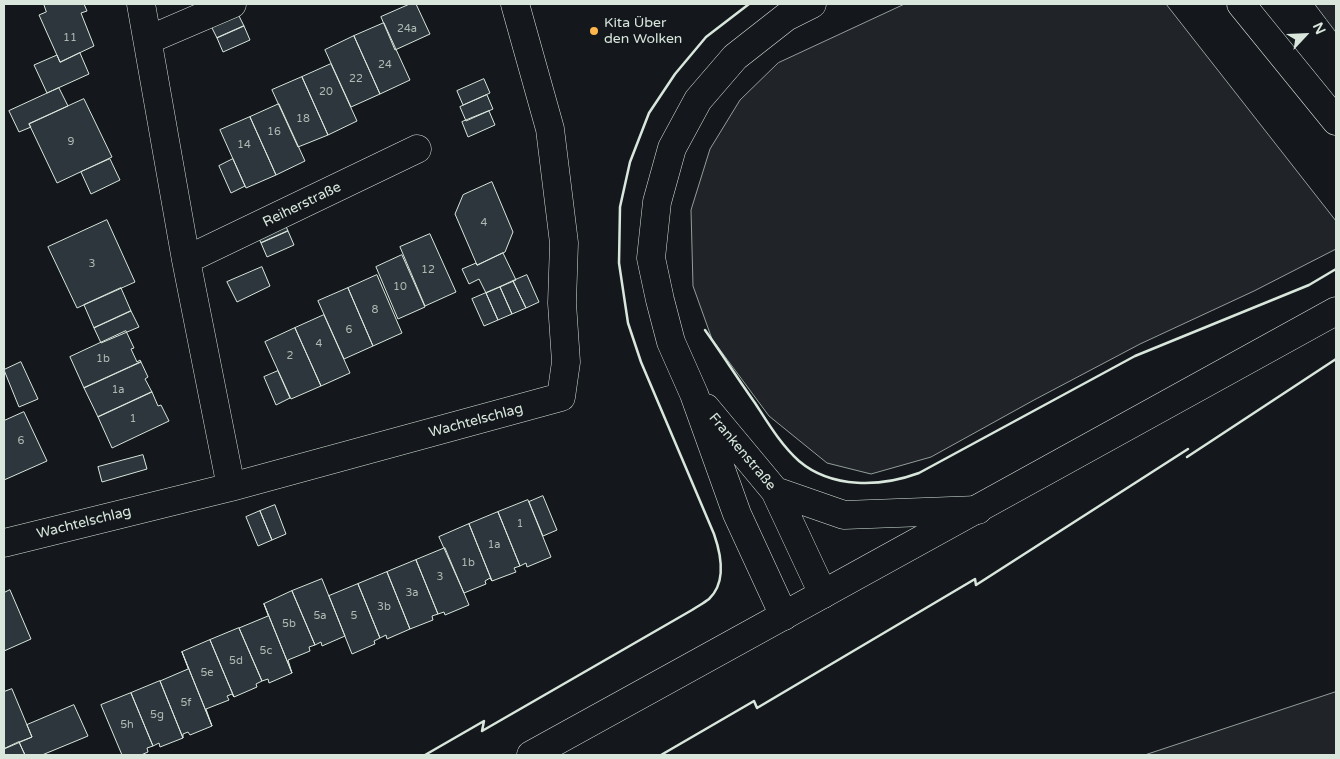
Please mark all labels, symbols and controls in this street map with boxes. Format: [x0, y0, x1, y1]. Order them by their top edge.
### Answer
north arrow [1280, 10, 1330, 60]
place label: Kita Über den Wolken [604, 15, 682, 48]
text: N [1309, 20, 1329, 37]
house number: 24a [397, 22, 417, 36]
marker: Kita Über den Wolken [588, 25, 600, 37]
house number: 11 [63, 31, 77, 45]
house number: 24 [378, 58, 392, 72]
house number: 22 [349, 72, 363, 86]
house number: 20 [319, 85, 333, 99]
house number: 18 [296, 112, 310, 126]
house number: 16 [267, 125, 281, 139]
house number: 9 [68, 135, 74, 149]
house number: 14 [237, 138, 251, 152]
street label: Reiherstraße [260, 179, 344, 231]
house number: 4 [481, 216, 487, 230]
house number: 3 [89, 257, 95, 271]
house number: 12 [421, 263, 435, 277]
house number: 10 [393, 280, 407, 294]
house number: 8 [372, 303, 378, 317]
house number: 6 [346, 323, 352, 337]
house number: 4 [316, 337, 322, 351]
house number: 2 [287, 349, 293, 363]
house number: 1b [96, 352, 110, 366]
house number: 1a [111, 383, 125, 397]
street label: Wachtelschlag [427, 400, 525, 442]
street label: Frankenstraße [705, 410, 779, 494]
house number: 1 [130, 412, 136, 426]
house number: 6 [18, 434, 24, 448]
street label: Wachtelschlag [35, 503, 133, 543]
house number: 1 [517, 517, 523, 531]
house number: 1a [487, 538, 501, 552]
house number: 1b [461, 556, 475, 570]
house number: 3 [437, 570, 443, 584]
house number: 3a [405, 586, 419, 600]
house number: 3b [377, 600, 391, 614]
house number: 5a [313, 609, 327, 623]
house number: 5 [351, 609, 357, 623]
house number: 5b [282, 617, 296, 631]
house number: 5c [260, 644, 272, 658]
house number: 5d [229, 654, 243, 668]
house number: 5e [200, 666, 214, 680]
house number: 5f [180, 696, 192, 710]
house number: 5g [150, 708, 164, 722]
house number: 5h [120, 718, 134, 732]

